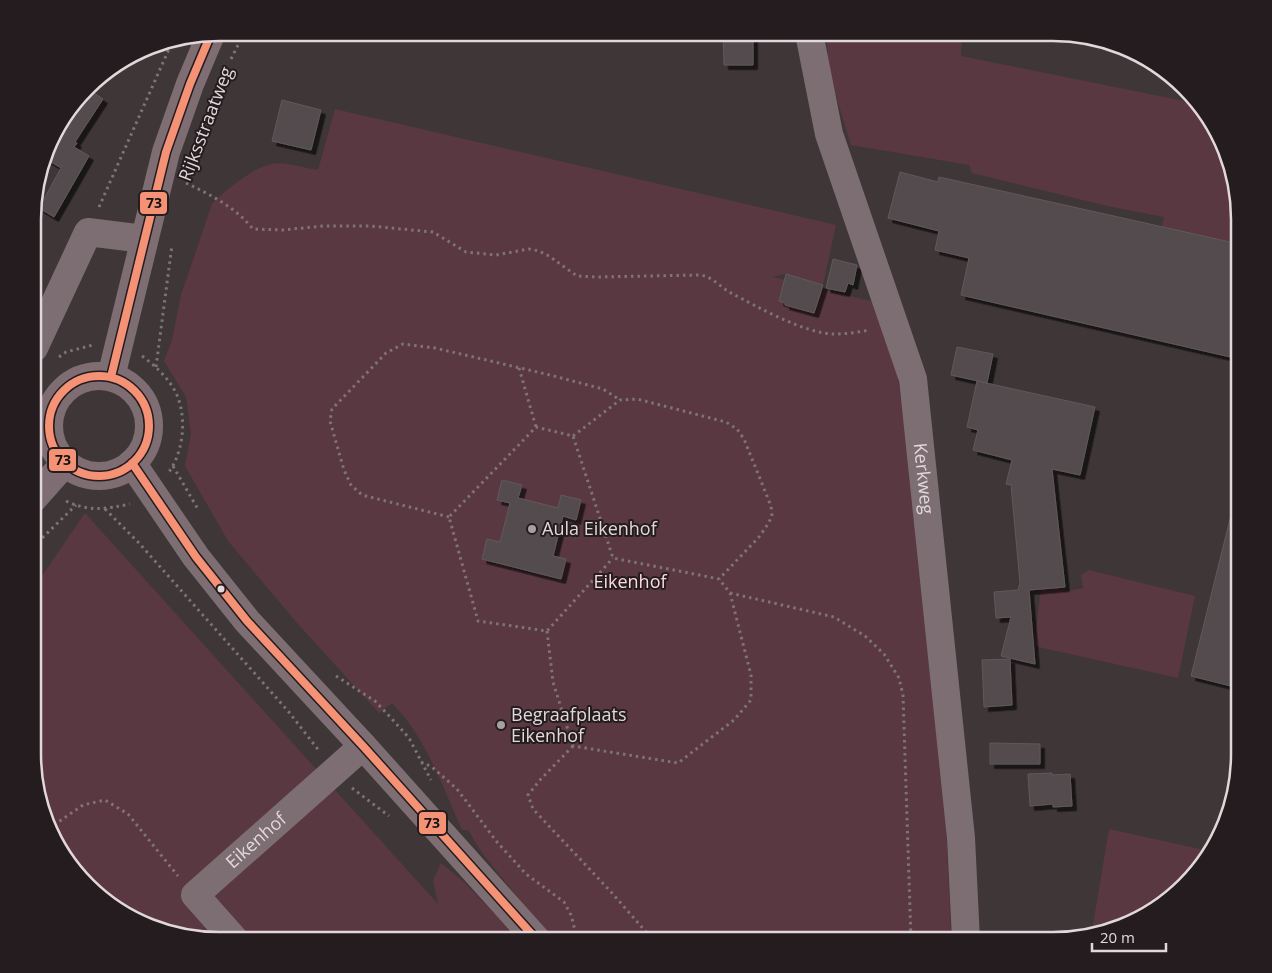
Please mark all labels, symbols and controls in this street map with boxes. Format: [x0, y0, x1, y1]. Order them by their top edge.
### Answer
street label: Rijksstraatweg [172, 63, 238, 184]
line badge: 73 [139, 191, 168, 215]
text: 73 [146, 193, 162, 212]
street label: Kerkweg [909, 441, 940, 516]
line badge: 73 [48, 448, 77, 472]
text: 73 [55, 450, 71, 469]
place label: Aula Eikenhof [542, 516, 658, 540]
marker: Aula Eikenhof [526, 523, 538, 535]
park label: Eikenhof [593, 569, 667, 593]
unlabelled marker [216, 584, 226, 594]
place label: Begraafplaats Eikenhof [511, 702, 626, 747]
marker: Begraafplaats Eikenhof [495, 719, 507, 731]
street label: Eikenhof [220, 806, 292, 873]
line badge: 73 [418, 811, 447, 835]
text: 73 [424, 813, 440, 832]
scale bar [1092, 920, 1166, 952]
text: 20 m [1100, 927, 1135, 947]

